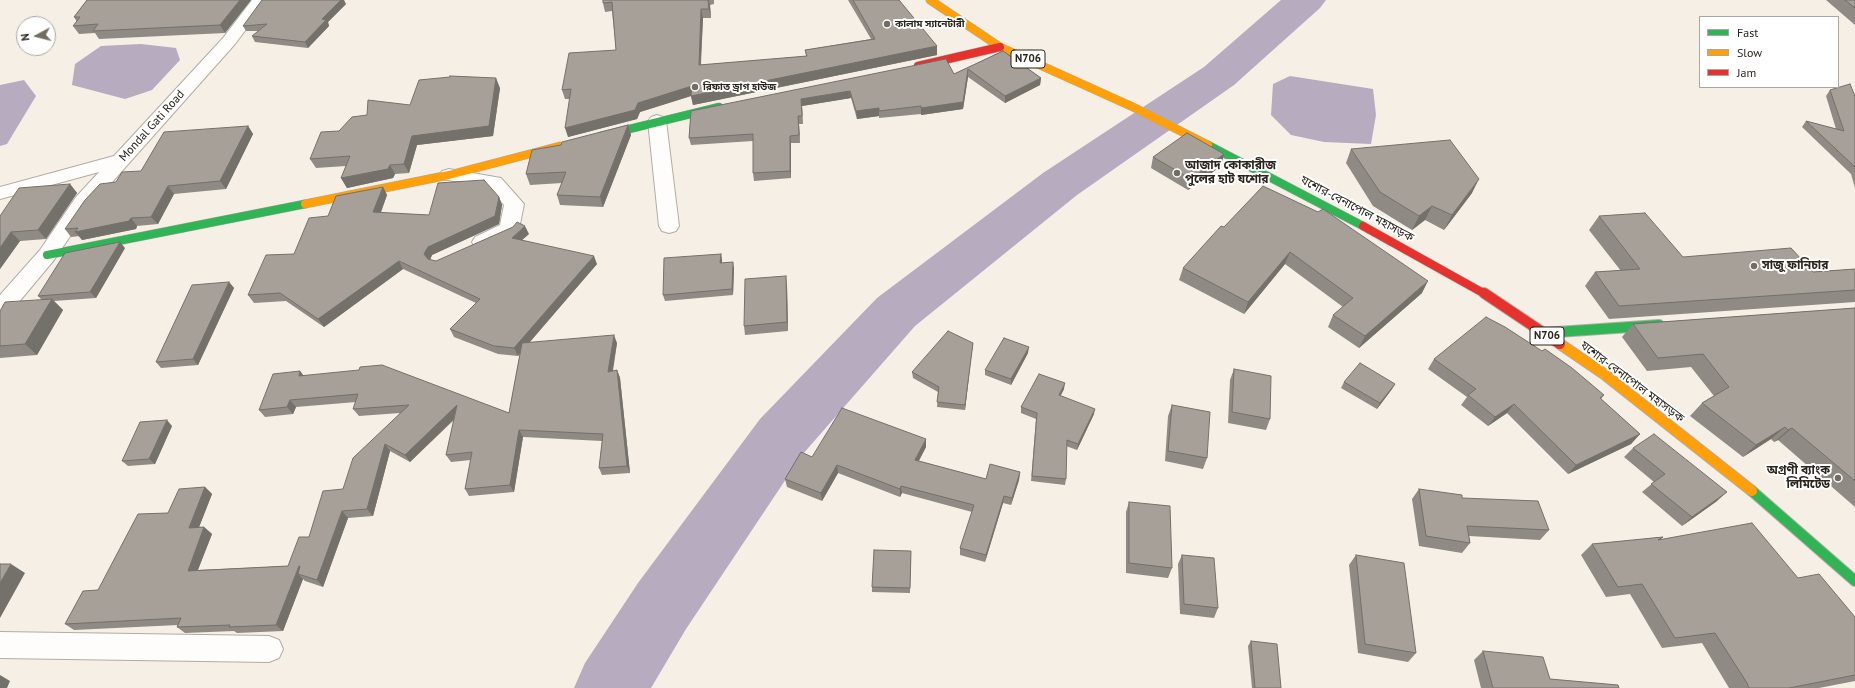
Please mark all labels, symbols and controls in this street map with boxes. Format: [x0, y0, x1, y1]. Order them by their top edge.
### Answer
north arrow [16, 16, 56, 56]
legend [1699, 16, 1839, 88]
place label: কালাম স্যানেটারী [895, 18, 965, 30]
marker: কালাম স্যানেটারী [882, 19, 892, 29]
text: Fast [1737, 25, 1758, 40]
text: N [18, 33, 32, 42]
text: Slow [1737, 45, 1762, 60]
road number: N706 [1011, 50, 1045, 68]
text: Jam [1737, 65, 1756, 80]
place label: রিফাত ড্রাগ হাউজ [703, 81, 776, 93]
marker: রিফাত ড্রাগ হাউজ [690, 82, 700, 92]
street label: Mondal Gati Road [116, 87, 188, 165]
place label: আজাদ কোকারীজ পুলের হাট যশোর [1185, 159, 1276, 187]
marker: আজাদ কোকারীজ পুলের হাট যশোর [1172, 168, 1182, 178]
street label: যশোর-বেনাপোল মহাসড়ক [1298, 173, 1416, 245]
place label: সাজু ফানিচার [1762, 259, 1828, 273]
marker: সাজু ফানিচার [1749, 261, 1759, 271]
road number: N706 [1530, 327, 1564, 345]
street label: যশোর-বেনাপোল মহাসড়ক [1577, 338, 1687, 426]
place label: অগ্রণী ব্যাংক লিমিটেড [1767, 464, 1830, 492]
marker: অগ্রণী ব্যাংক লিমিটেড [1833, 473, 1843, 483]

